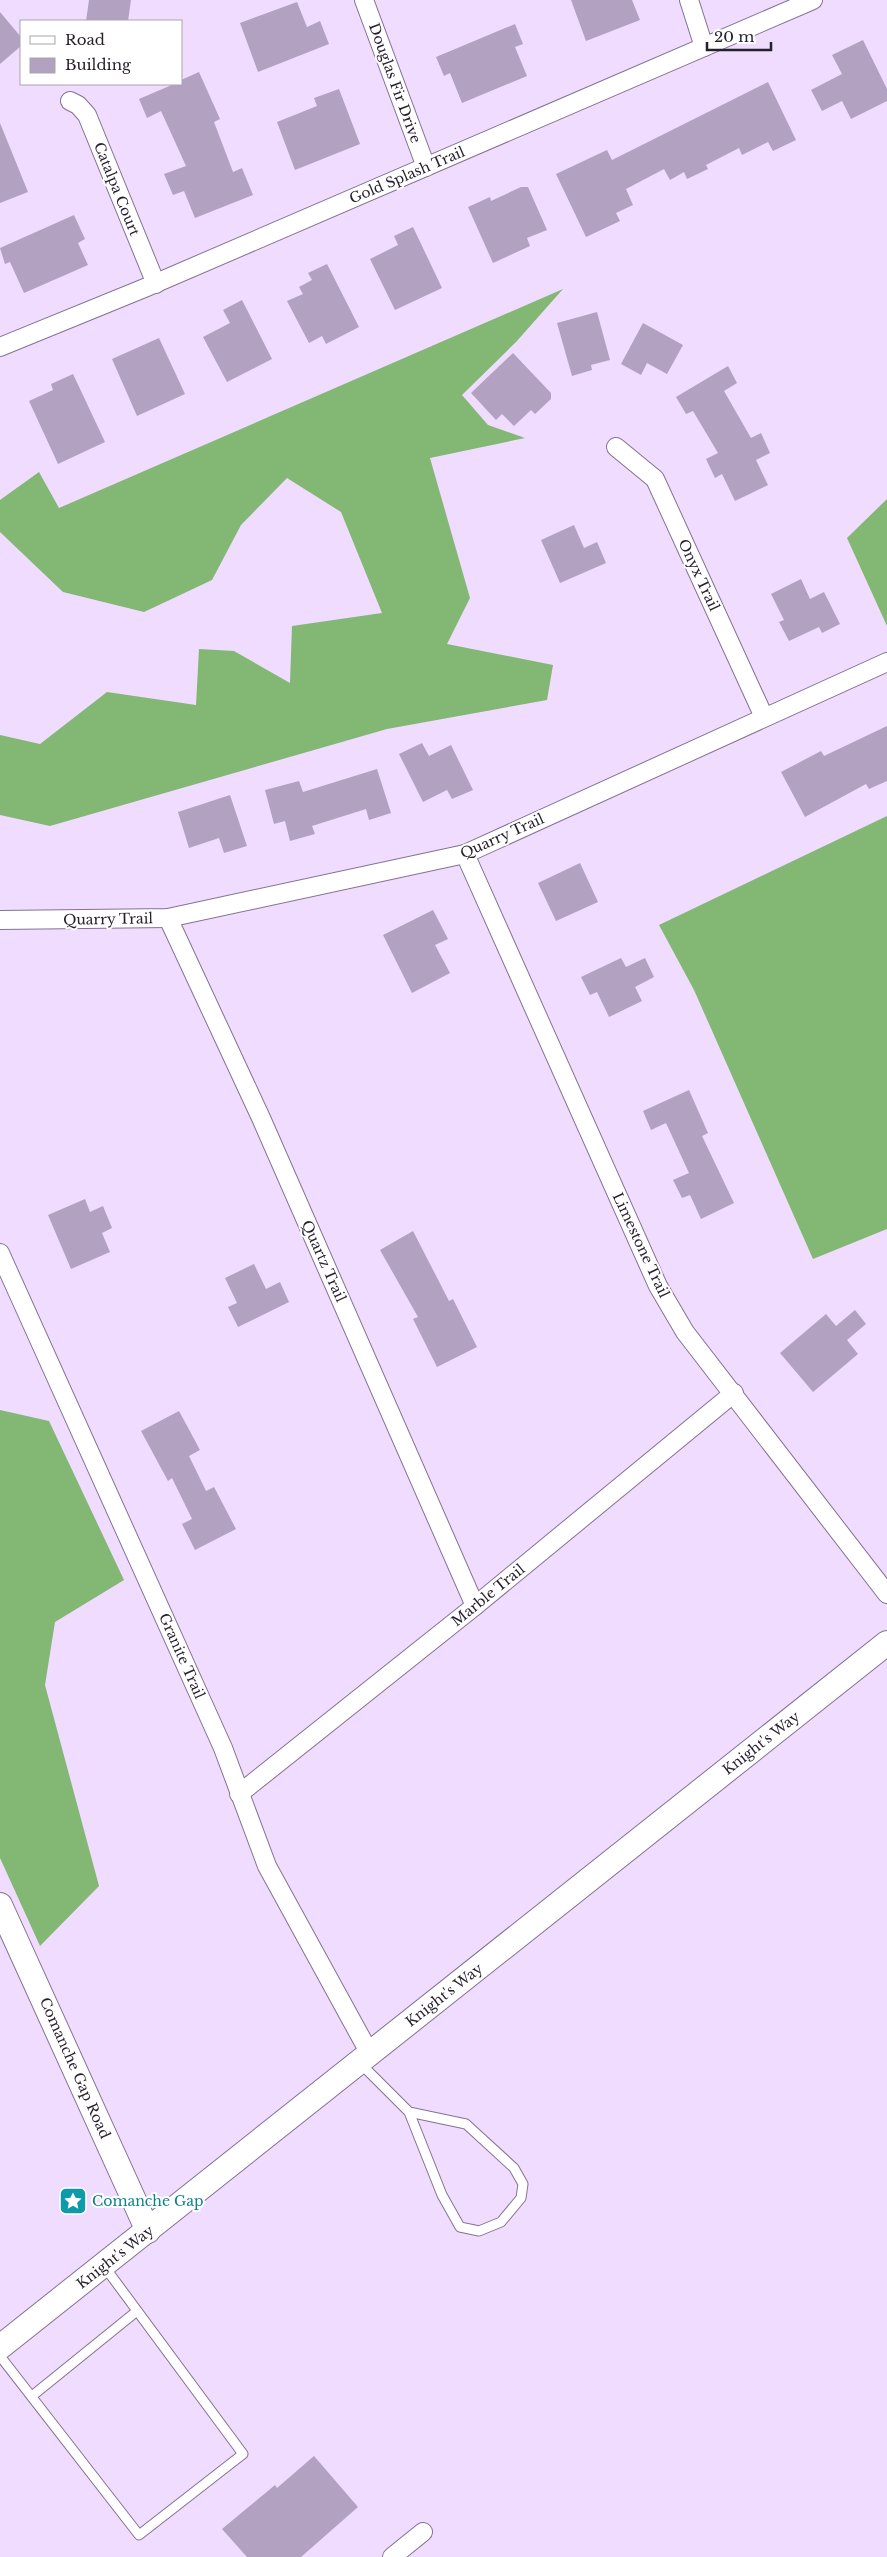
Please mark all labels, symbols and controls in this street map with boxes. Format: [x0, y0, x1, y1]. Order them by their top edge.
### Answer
legend [20, 20, 182, 85]
street label: Douglas Fir Drive [365, 20, 425, 146]
scale bar [707, 20, 771, 52]
text: 20 m [714, 27, 754, 46]
text: Road [65, 30, 105, 49]
text: Building [65, 55, 132, 74]
street label: Catalpa Court [90, 140, 144, 239]
street label: Gold Splash Trail [347, 142, 468, 207]
street label: Onyx Trail [674, 536, 724, 614]
street label: Quarry Trail [457, 809, 547, 862]
street label: Quarry Trail [63, 909, 154, 929]
street label: Limestone Trail [609, 1190, 673, 1301]
street label: Quartz Trail [298, 1217, 350, 1305]
street label: Marble Trail [448, 1560, 529, 1630]
street label: Granite Trail [155, 1610, 209, 1702]
street label: Knight's Way [719, 1707, 803, 1779]
street label: Knight's Way [402, 1959, 486, 2031]
street label: Comanche Gap Road [36, 1995, 114, 2142]
place icon: Comanche Gap [58, 2186, 88, 2216]
place label: Comanche Gap [92, 2192, 203, 2210]
street label: Knight's Way [73, 2221, 157, 2293]

